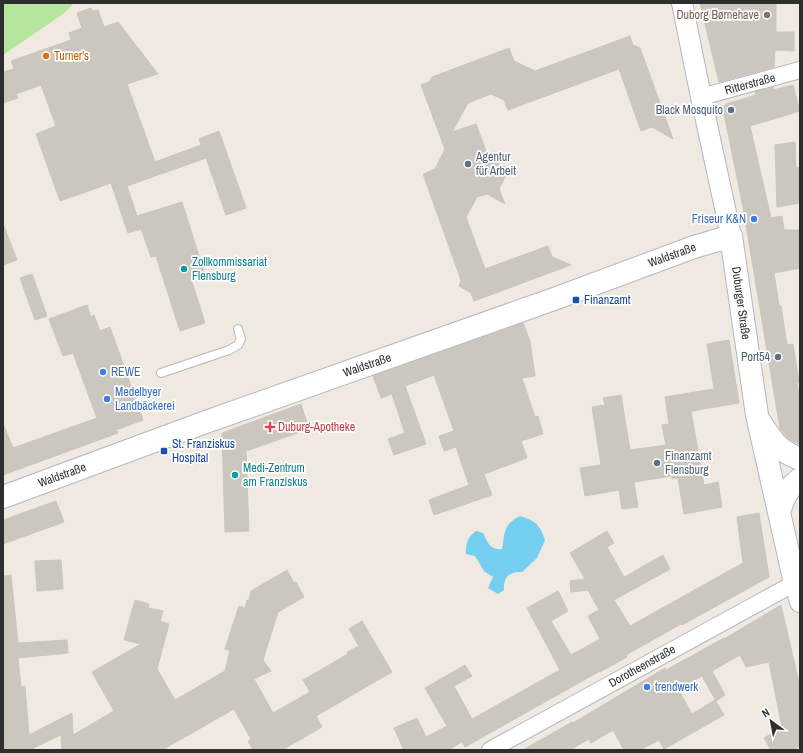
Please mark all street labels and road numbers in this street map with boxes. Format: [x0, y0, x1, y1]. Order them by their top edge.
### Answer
street label: Ritterstraße [723, 70, 777, 98]
street label: Waldstraße [646, 239, 698, 271]
street label: Duburger Straße [728, 266, 754, 340]
street label: Waldstraße [341, 349, 393, 381]
street label: Waldstraße [36, 459, 88, 491]
street label: Dorotheenstraße [606, 641, 678, 691]

